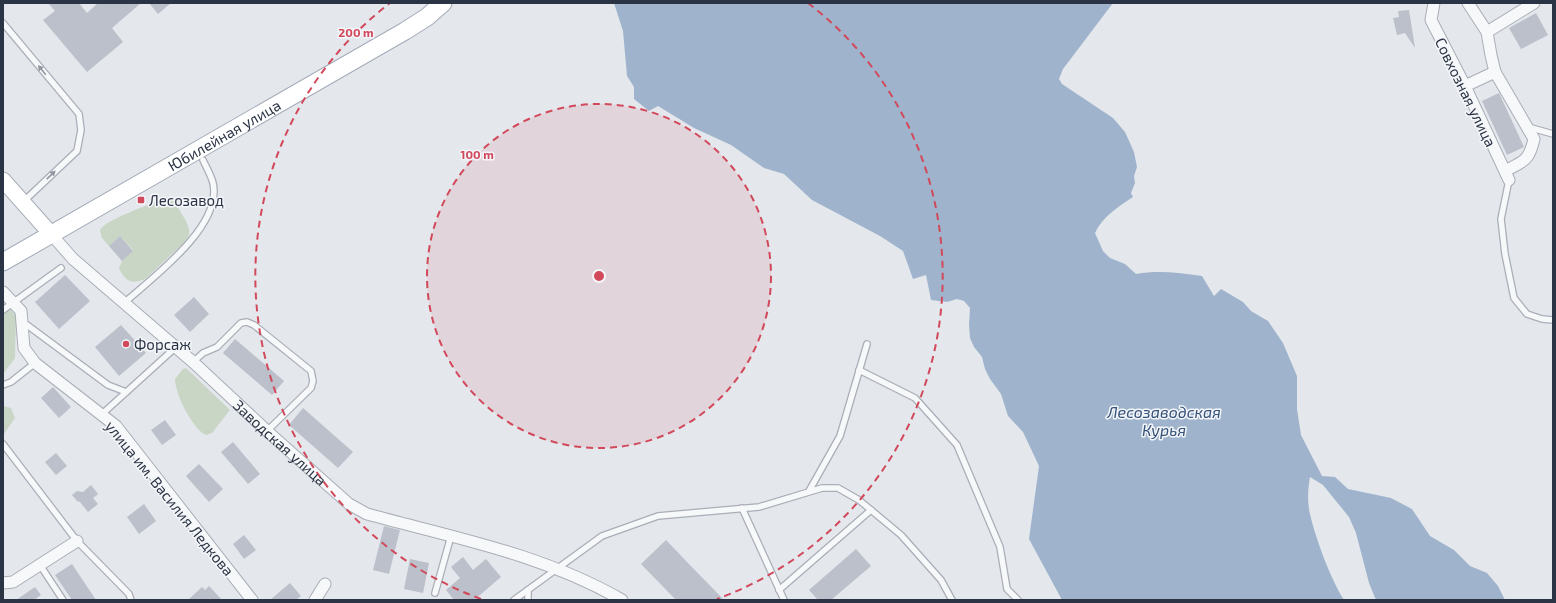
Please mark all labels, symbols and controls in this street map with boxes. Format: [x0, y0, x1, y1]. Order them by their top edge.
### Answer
text: 200 m [338, 25, 374, 39]
street label: Совхозная улица [1431, 34, 1500, 150]
one-way arrow [38, 65, 47, 76]
street label: Юбилейная улица [164, 95, 284, 174]
text: 100 m [460, 147, 494, 161]
one-way arrow [46, 170, 56, 180]
place label: Лесозавод [149, 191, 224, 209]
marker: Лесозавод [136, 195, 146, 205]
centre of rings [592, 269, 606, 283]
place label: Форсаж [134, 335, 191, 353]
marker: Форсаж [121, 339, 131, 349]
street label: Заводская улица [230, 396, 330, 489]
water label: Лесозаводская Курья [1106, 402, 1221, 439]
street label: улица им. Василия Ледкова [101, 417, 238, 580]

